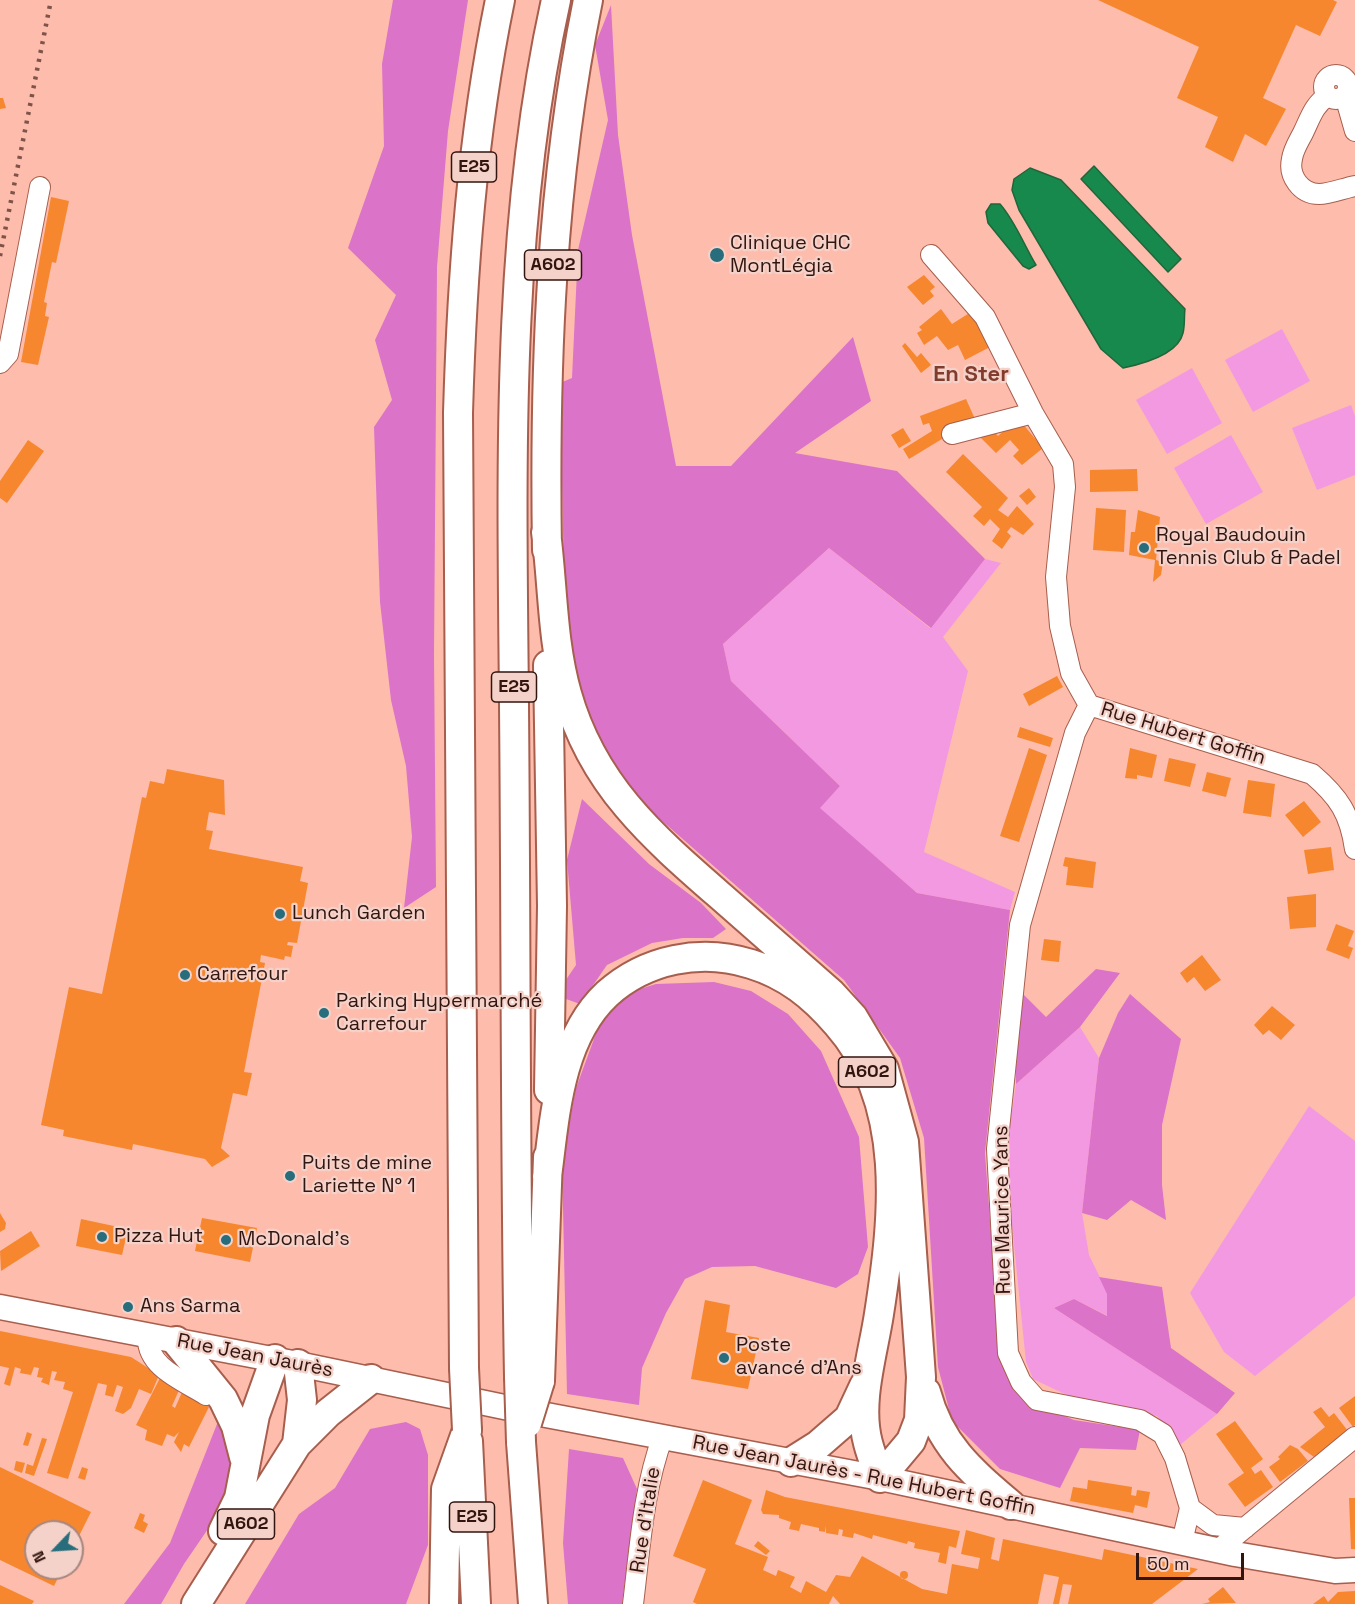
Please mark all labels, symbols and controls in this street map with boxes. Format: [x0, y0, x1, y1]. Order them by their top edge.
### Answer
road number: E25 [452, 152, 496, 182]
place label: Clinique CHC MontLégia [730, 232, 851, 279]
marker: Clinique CHC MontLégia [708, 246, 726, 264]
road number: A602 [524, 250, 582, 280]
district label: En Ster [933, 362, 1009, 388]
place label: Royal Baudouin Tennis Club & Padel [1156, 524, 1341, 571]
marker: Royal Baudouin Tennis Club & Padel [1137, 541, 1151, 555]
road number: E25 [492, 672, 536, 702]
street label: Rue Hubert Goffin [1098, 698, 1268, 770]
place label: Lunch Garden [292, 902, 426, 926]
marker: Lunch Garden [273, 907, 287, 921]
place label: Carrefour [197, 963, 288, 987]
marker: Carrefour [178, 968, 192, 982]
place label: Parking Hypermarché Carrefour [336, 990, 542, 1037]
marker: Parking Hypermarché Carrefour [317, 1006, 331, 1020]
road number: A602 [838, 1057, 896, 1087]
street label: Rue Maurice Yans [990, 1125, 1016, 1295]
place label: Puits de mine Lariette N° 1 [302, 1152, 432, 1199]
marker: Puits de mine Lariette N° 1 [283, 1169, 297, 1183]
place label: Pizza Hut [114, 1225, 203, 1249]
place label: McDonald's [238, 1228, 350, 1252]
marker: Pizza Hut [95, 1230, 109, 1244]
marker: McDonald's [219, 1233, 233, 1247]
place label: Ans Sarma [140, 1295, 241, 1319]
marker: Ans Sarma [121, 1300, 135, 1314]
street label: Rue Jean Jaurès [175, 1329, 335, 1383]
place label: Poste avancé d'Ans [736, 1334, 862, 1381]
marker: Poste avancé d'Ans [717, 1351, 731, 1365]
street label: Rue Jean Jaurès - Rue Hubert Goffin [691, 1431, 1037, 1521]
street label: Rue d'Italie [626, 1465, 666, 1575]
road number: E25 [450, 1502, 494, 1532]
road number: A602 [218, 1509, 274, 1539]
north arrow [24, 1520, 84, 1580]
scale bar [1139, 1541, 1247, 1579]
text: N [27, 1548, 51, 1566]
text: 50 m [1147, 1552, 1189, 1575]

